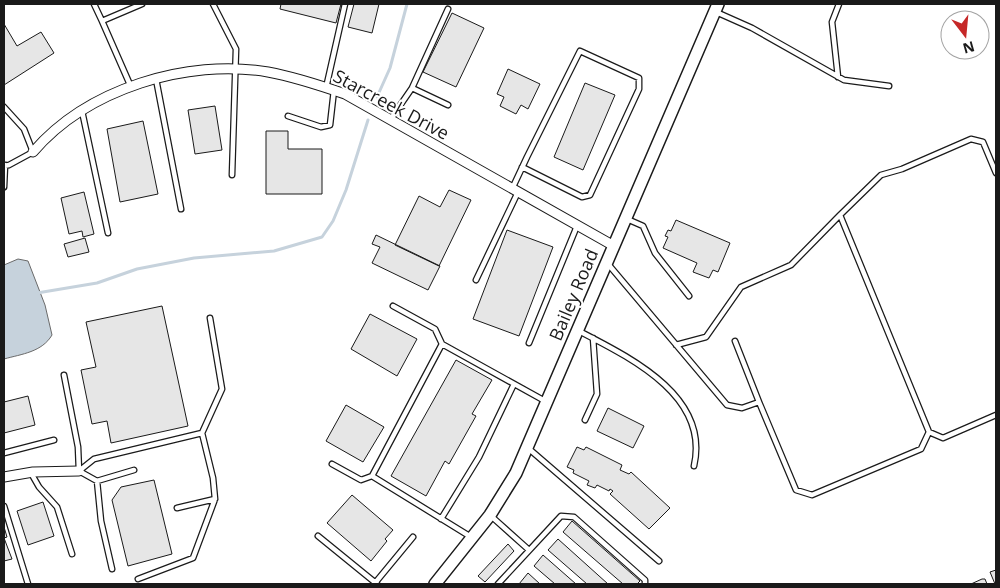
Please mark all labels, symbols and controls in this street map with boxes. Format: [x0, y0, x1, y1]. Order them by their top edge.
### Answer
north arrow [940, 10, 990, 60]
text: N [961, 37, 977, 59]
street label: Starcreek Drive [329, 63, 454, 145]
street label: Bailey Road [543, 245, 603, 344]

